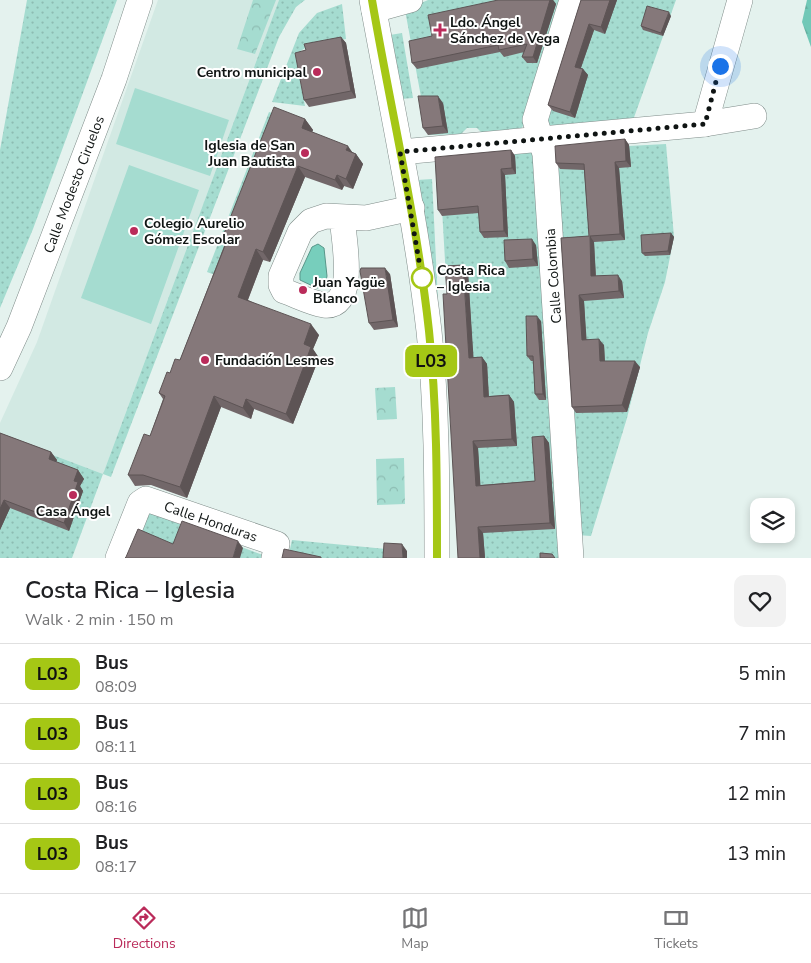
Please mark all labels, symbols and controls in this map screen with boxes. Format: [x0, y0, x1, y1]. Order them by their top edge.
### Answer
place label: Ldo. Ángel Sánchez de Vega [450, 13, 560, 48]
marker: Ldo. Ángel Sánchez de Vega [434, 24, 446, 36]
your location [708, 54, 733, 79]
place label: Centro municipal [197, 63, 308, 82]
marker: Centro municipal [311, 66, 323, 78]
street label: Calle Modesto Ciruelos [39, 113, 109, 256]
place label: Iglesia de San Juan Bautista [204, 136, 295, 171]
marker: Iglesia de San Juan Bautista [299, 147, 311, 159]
place label: Colegio Aurelio Gómez Escolar [144, 214, 245, 249]
marker: Colegio Aurelio Gómez Escolar [128, 225, 140, 237]
street label: Calle Colombia [541, 228, 566, 324]
place label: Costa Rica – Iglesia [437, 261, 505, 296]
marker: Costa Rica – Iglesia [411, 267, 433, 289]
place label: Juan Yagüe Blanco [312, 273, 385, 308]
marker: Juan Yagüe Blanco [297, 284, 309, 296]
line badge: L03 [402, 345, 460, 377]
text: L03 [415, 349, 447, 373]
place label: Fundación Lesmes [215, 351, 334, 370]
marker: Fundación Lesmes [199, 354, 211, 366]
marker: Casa Ángel [67, 489, 79, 501]
street label: Calle Honduras [161, 497, 260, 547]
map controls [750, 498, 795, 543]
button: layers [750, 498, 795, 543]
place label: Casa Ángel [36, 502, 111, 521]
text: Costa Rica – Iglesia [25, 574, 235, 606]
button: heart [734, 575, 786, 627]
text: Walk · 2 min · 150 m [25, 609, 173, 631]
text: Bus [95, 650, 128, 676]
text: 5 min [738, 661, 786, 687]
text: L03 [37, 662, 68, 686]
text: 08:09 [95, 676, 137, 698]
text: Bus [95, 710, 128, 736]
text: 7 min [738, 721, 786, 747]
text: L03 [37, 722, 68, 746]
text: 08:11 [95, 736, 137, 758]
text: Bus [95, 770, 128, 796]
text: 12 min [727, 781, 786, 807]
text: L03 [37, 782, 68, 806]
text: 08:16 [95, 796, 137, 818]
text: Bus [95, 830, 128, 856]
text: 13 min [727, 841, 786, 867]
text: L03 [37, 842, 68, 866]
text: 08:17 [95, 856, 137, 878]
tab: Directions [113, 904, 176, 953]
tab: Map [401, 904, 429, 953]
tab: Tickets [654, 904, 698, 953]

